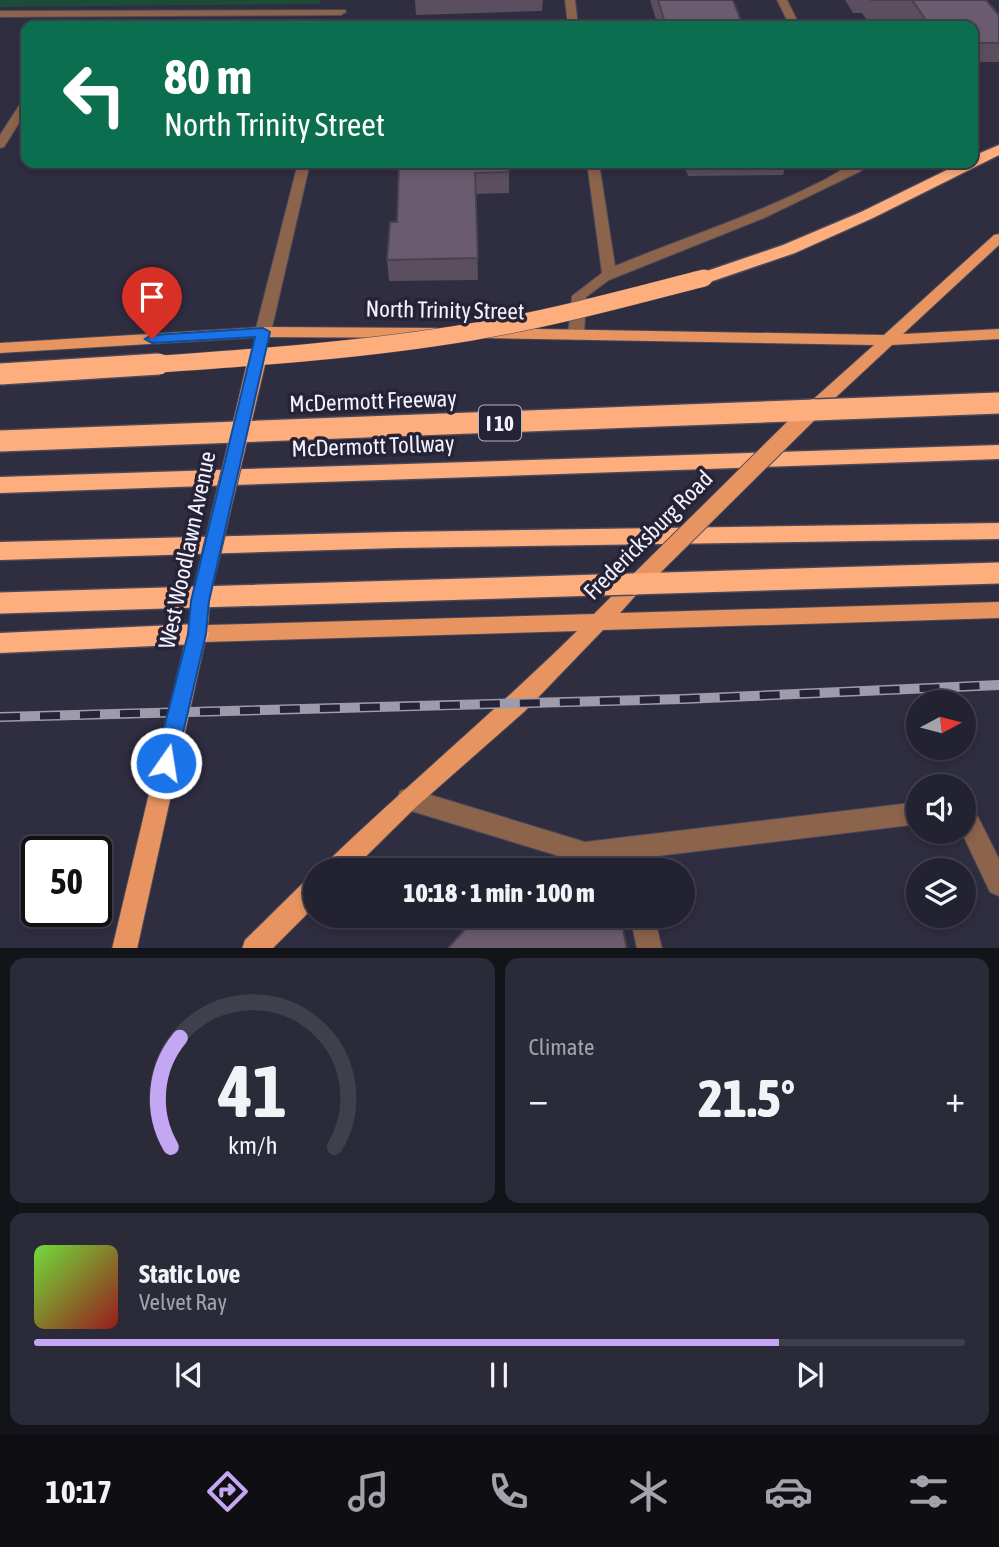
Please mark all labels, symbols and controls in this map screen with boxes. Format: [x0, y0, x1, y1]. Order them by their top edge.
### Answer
text: 80 m [164, 48, 252, 104]
icon: left [49, 49, 140, 140]
text: North Trinity Street [164, 106, 385, 143]
pin [122, 267, 182, 339]
icon: arrive [133, 278, 171, 316]
street label: North Trinity Street [365, 296, 525, 324]
street label: McDermott Freeway [289, 385, 457, 417]
road number: I 10 [479, 406, 521, 440]
street label: McDermott Tollway [291, 430, 455, 462]
street label: West Woodlawn Avenue [153, 449, 221, 651]
street label: Fredericksburg Road [578, 465, 718, 605]
north arrow [906, 690, 976, 760]
map controls [906, 690, 976, 928]
position arrow [129, 726, 203, 800]
button: sound [906, 774, 976, 844]
speed limit sign: 50 [21, 836, 112, 927]
button: layers [906, 858, 976, 928]
text: 10:18 · 1 min · 100 m [403, 878, 595, 908]
text: Climate [529, 1034, 594, 1060]
text: 41 [217, 1049, 286, 1132]
text: 21.5° [698, 1068, 795, 1128]
text: − [529, 1077, 548, 1120]
text: + [945, 1077, 965, 1120]
text: km/h [227, 1130, 277, 1158]
text: Static Love [139, 1259, 240, 1289]
text: Velvet Ray [139, 1289, 227, 1315]
icon: previous [170, 1356, 208, 1394]
icon: pause [480, 1356, 518, 1394]
icon: next [791, 1356, 829, 1394]
icon: directions [203, 1467, 252, 1516]
icon: music [344, 1467, 393, 1516]
icon: phone [484, 1467, 533, 1516]
icon: climate [624, 1467, 673, 1516]
icon: car [764, 1467, 813, 1516]
icon: filters [904, 1467, 953, 1516]
text: 10:17 [46, 1473, 112, 1510]

